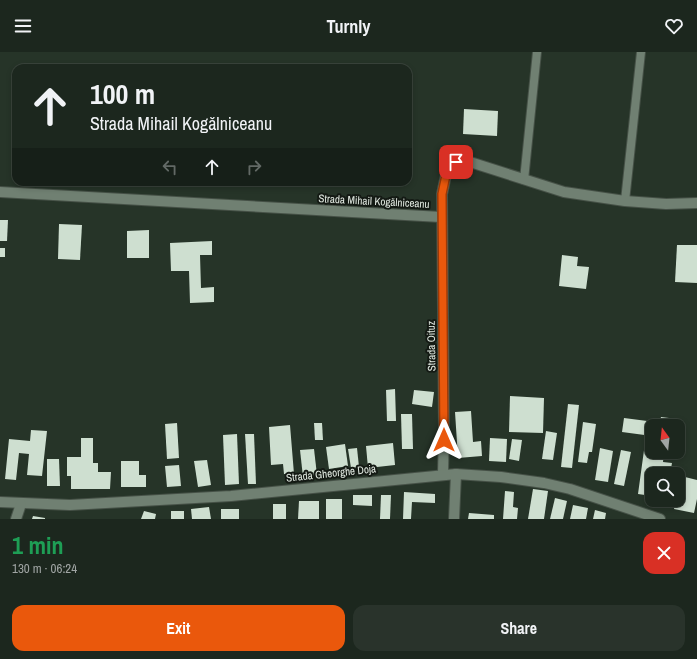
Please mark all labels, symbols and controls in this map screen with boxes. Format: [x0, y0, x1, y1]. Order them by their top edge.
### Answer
text: Turnly [326, 14, 371, 39]
icon: menu [12, 15, 34, 37]
icon: heart [663, 15, 685, 37]
text: 100 m [90, 75, 155, 113]
icon: ahead [24, 80, 76, 132]
text: Strada Mihail Kogălniceanu [90, 111, 272, 136]
pin [439, 145, 473, 179]
icon: arrive [445, 151, 467, 173]
icon: left [159, 156, 181, 178]
icon: ahead [201, 156, 223, 178]
icon: right [243, 156, 265, 178]
street label: Strada Mihail Kogălniceanu [318, 191, 430, 211]
street label: Strada Oituz [424, 320, 438, 371]
position arrow [423, 419, 465, 461]
north arrow [645, 419, 685, 459]
map controls [645, 419, 685, 507]
street label: Strada Gheorghe Doja [285, 461, 377, 485]
button: search [645, 467, 685, 507]
text: 1 min [12, 529, 63, 561]
button: close [643, 532, 685, 574]
text: 130 m · 06:24 [12, 560, 77, 577]
button: Exit [12, 605, 345, 651]
button: Share [353, 605, 685, 651]

